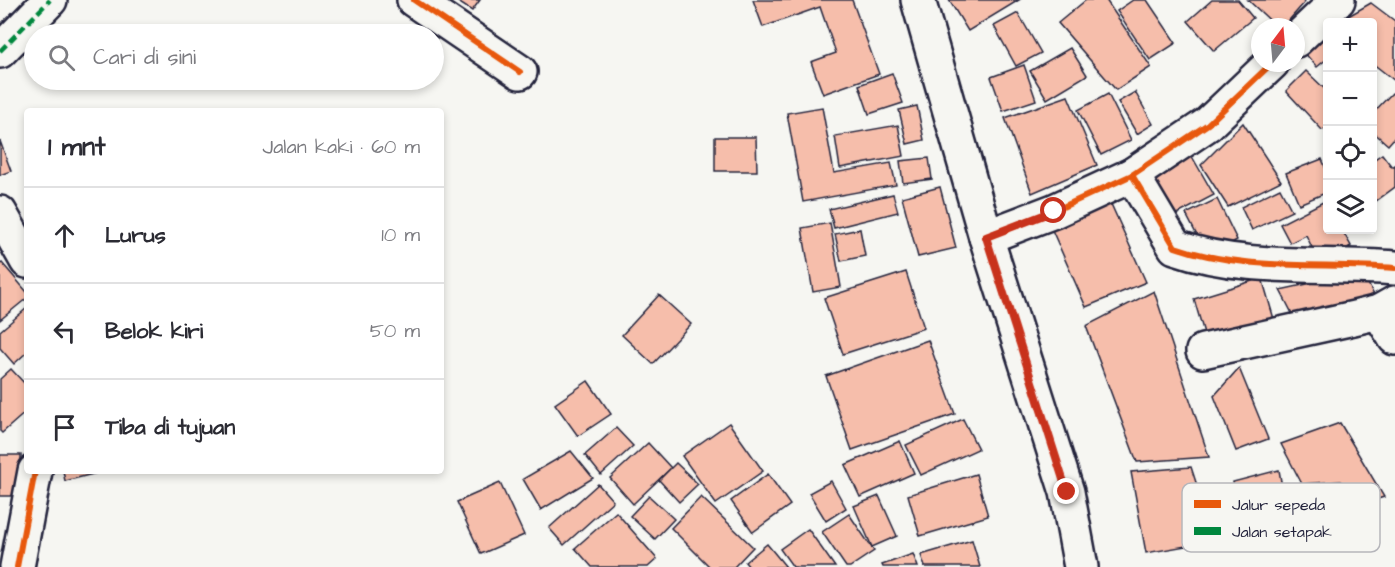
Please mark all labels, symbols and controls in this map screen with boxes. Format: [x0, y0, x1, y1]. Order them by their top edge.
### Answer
north arrow [1251, 18, 1305, 72]
map controls [1323, 18, 1377, 234]
button: + [1323, 18, 1377, 72]
search box [24, 24, 444, 90]
icon: search [45, 41, 78, 74]
text: Cari di sini [93, 42, 196, 73]
button: − [1323, 72, 1377, 126]
button: locate [1323, 126, 1377, 180]
text: 1 mnt [48, 129, 105, 165]
text: Jalan kaki · 60 m [263, 133, 420, 161]
button: layers [1323, 180, 1377, 234]
route start [1040, 197, 1066, 223]
icon: ahead [48, 219, 81, 252]
text: Lurus [105, 220, 166, 251]
text: 10 m [381, 221, 420, 249]
icon: left [48, 315, 81, 348]
text: Belok kiri [105, 316, 203, 347]
text: 50 m [370, 317, 420, 345]
icon: arrive [48, 411, 81, 444]
text: Tiba di tujuan [105, 412, 235, 443]
route end [1053, 478, 1079, 504]
legend [1182, 483, 1380, 552]
text: Jalur sepeda [1232, 494, 1325, 516]
text: Jalan setapak [1232, 521, 1332, 543]

